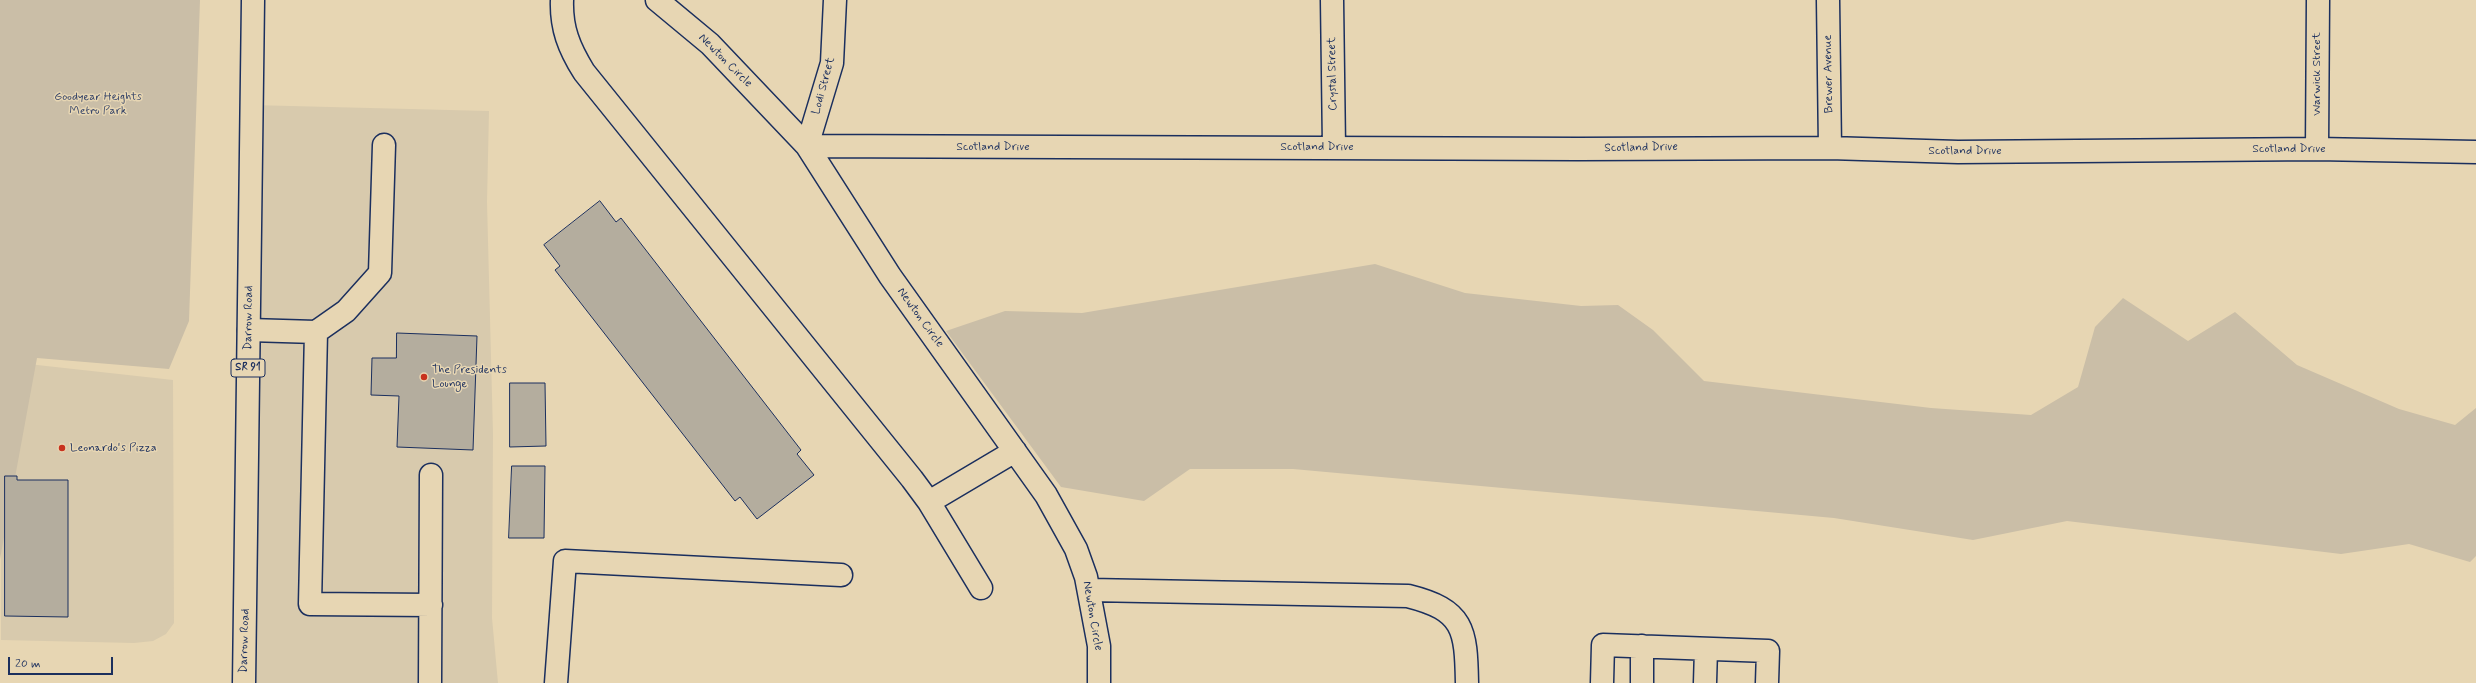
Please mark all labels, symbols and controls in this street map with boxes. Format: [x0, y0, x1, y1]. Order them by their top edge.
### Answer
street label: Newton Circle [695, 31, 755, 91]
street label: Warwick Street [2310, 32, 2324, 116]
street label: Brewer Avenue [1821, 35, 1837, 113]
street label: Crystal Street [1325, 37, 1341, 111]
street label: Lodi Street [809, 56, 839, 116]
park label: Goodyear Heights Metro Park [54, 90, 142, 118]
street label: Scotland Drive [956, 140, 1030, 154]
street label: Scotland Drive [1280, 140, 1354, 154]
street label: Scotland Drive [1604, 140, 1678, 156]
street label: Scotland Drive [2252, 142, 2326, 156]
street label: Scotland Drive [1928, 144, 2002, 158]
street label: Newton Circle [894, 285, 946, 351]
street label: Darrow Road [241, 286, 257, 350]
road number: SR 91 [231, 359, 265, 377]
place label: The Presidents Lounge [432, 363, 507, 391]
marker: The Presidents Lounge [419, 372, 429, 382]
place label: Leonardo's Pizza [70, 441, 157, 455]
marker: Leonardo's Pizza [57, 443, 67, 453]
street label: Newton Circle [1079, 580, 1105, 652]
street label: Darrow Road [237, 608, 253, 674]
scale bar [10, 649, 115, 675]
text: 20 m [15, 656, 41, 672]

